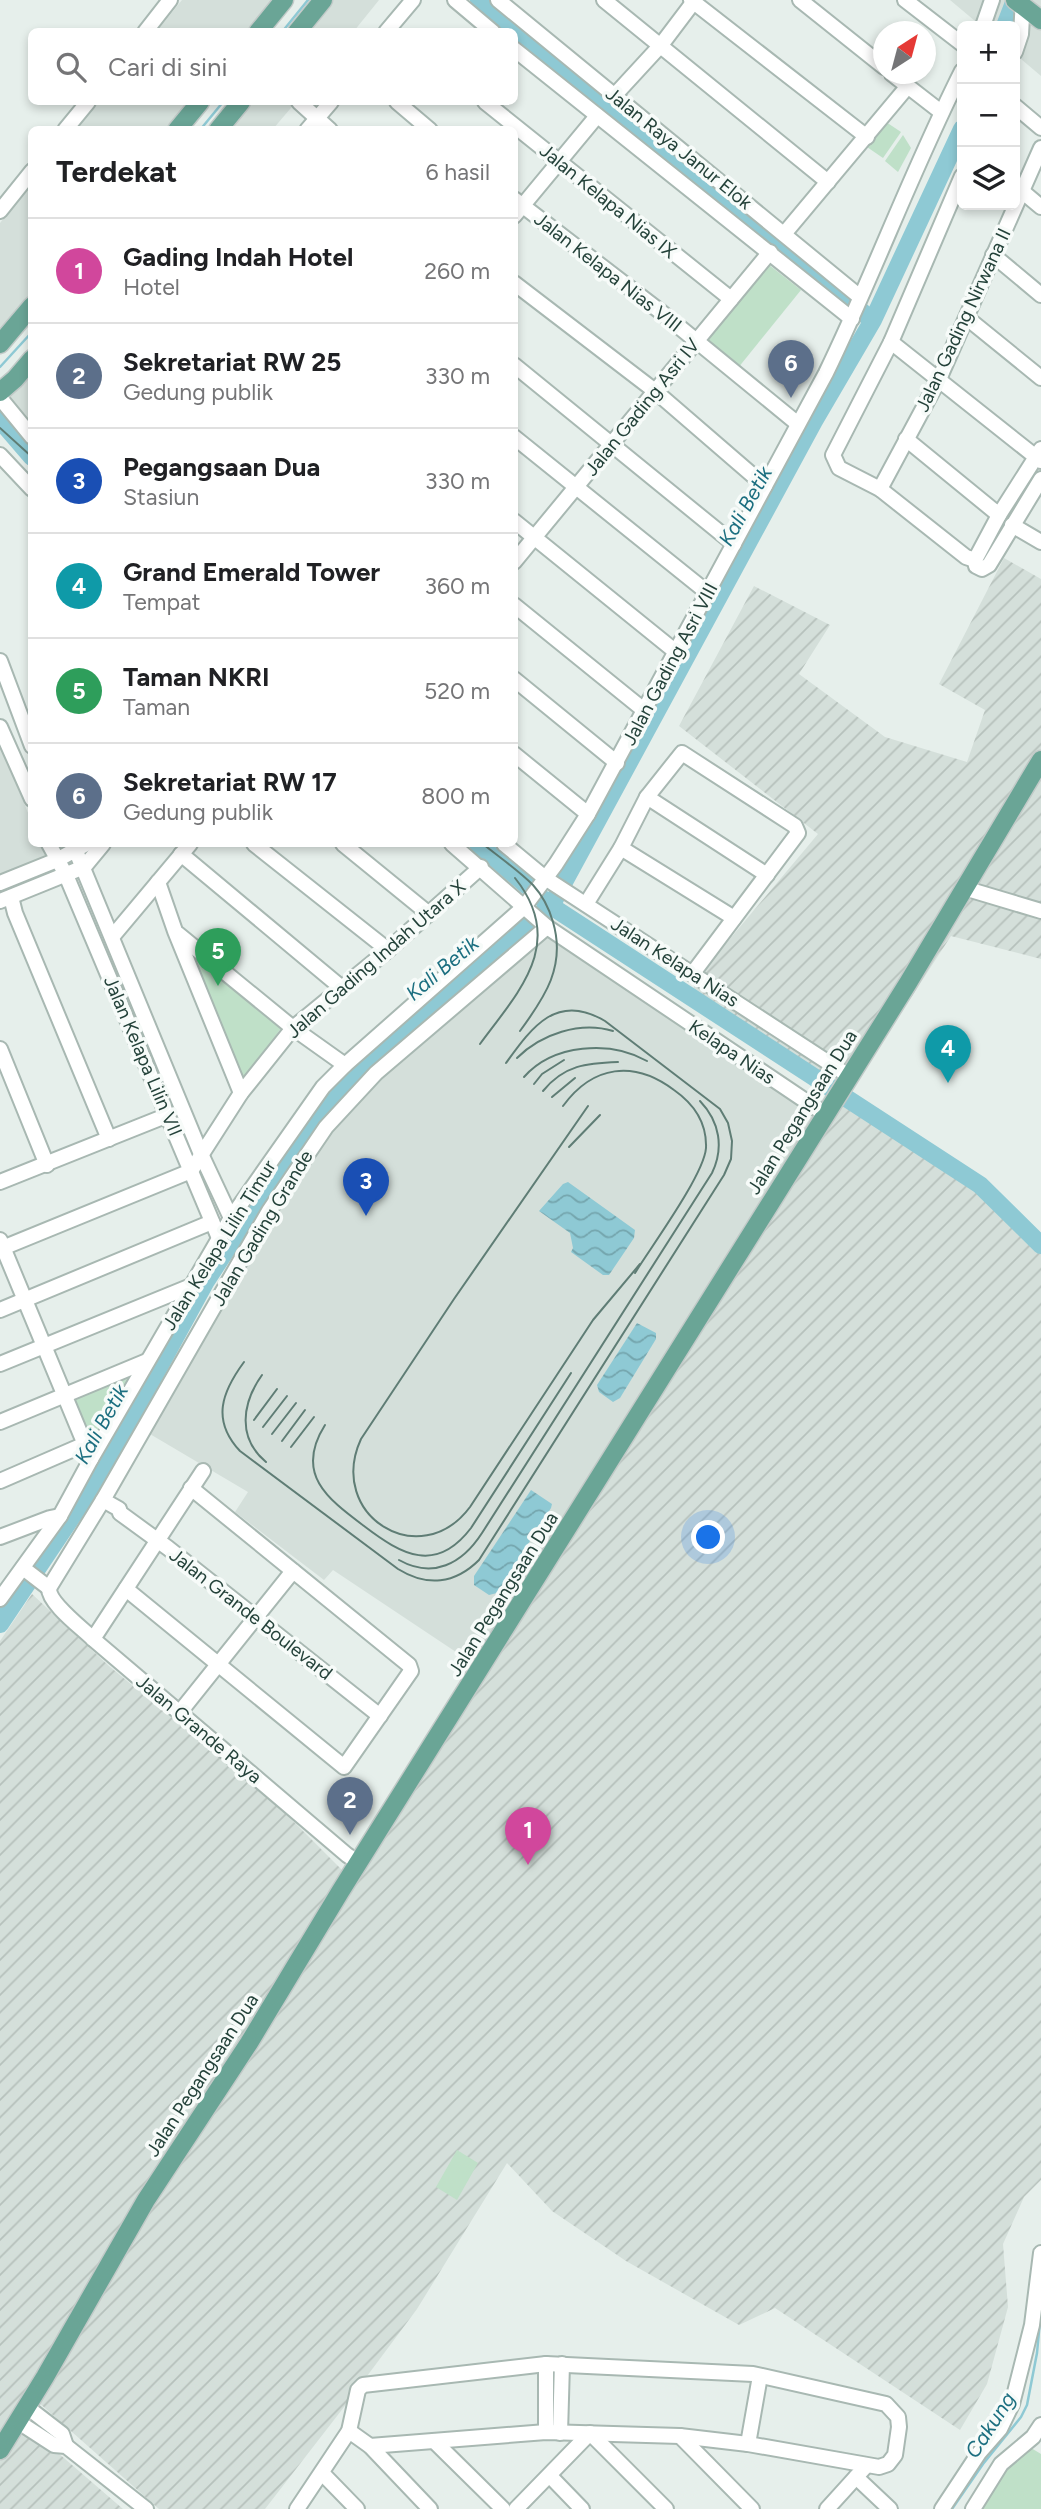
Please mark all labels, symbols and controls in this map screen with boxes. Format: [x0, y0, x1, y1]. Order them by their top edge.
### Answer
north arrow [873, 21, 936, 84]
map controls [957, 21, 1020, 210]
button: + [957, 21, 1020, 84]
search box [28, 28, 518, 105]
icon: search [52, 48, 90, 86]
text: Cari di sini [108, 51, 228, 83]
street label: Jalan Raya Janur Elok [601, 82, 757, 215]
button: − [957, 84, 1020, 147]
street label: Jalan Kelapa Nias IX [535, 139, 681, 263]
button: layers [957, 147, 1020, 210]
text: Terdekat [56, 153, 177, 190]
text: 6 hasil [426, 158, 490, 186]
street label: Jalan Kelapa Nias VIII [530, 207, 686, 337]
street label: Jalan Gading Nirwana II [910, 225, 1016, 415]
text: Gading Indah Hotel [123, 241, 353, 273]
text: 1 [74, 257, 84, 285]
text: 260 m [424, 257, 490, 285]
text: Hotel [123, 273, 180, 301]
street label: Jalan Gading Asri IV [579, 334, 705, 480]
pin: 6 [768, 340, 814, 398]
text: Sekretariat RW 25 [123, 346, 341, 378]
text: 2 [72, 362, 86, 390]
text: 330 m [425, 362, 490, 390]
text: Gedung publik [123, 378, 273, 406]
text: Pegangsaan Dua [123, 451, 320, 483]
water label: Kali Betik [713, 461, 777, 550]
text: 3 [73, 467, 85, 495]
text: 330 m [425, 467, 490, 495]
text: Stasiun [123, 483, 199, 511]
text: Grand Emerald Tower [123, 556, 380, 588]
text: 4 [72, 572, 86, 600]
text: 360 m [424, 572, 490, 600]
street label: Jalan Gading Asri VIII [617, 579, 723, 749]
text: Tempat [123, 588, 200, 616]
text: Taman NKRI [123, 661, 270, 693]
text: 5 [72, 677, 86, 705]
text: 520 m [424, 677, 490, 705]
text: Taman [123, 693, 190, 721]
text: Sekretariat RW 17 [123, 766, 337, 798]
text: 6 [72, 782, 86, 810]
text: 800 m [421, 782, 490, 810]
text: Gedung publik [123, 798, 273, 826]
street label: Jalan Gading Indah Utara X [282, 875, 470, 1043]
street label: Jalan Kelapa Nias [607, 912, 743, 1012]
pin: 5 [195, 928, 241, 986]
water label: Kali Betik [401, 930, 484, 1006]
street label: Jalan Kelapa Lilin VII [99, 973, 187, 1139]
street label: Kelapa Nias [685, 1015, 780, 1089]
pin: 4 [925, 1025, 971, 1083]
street label: Jalan Pegangsaan Dua [742, 1026, 862, 1198]
street label: Jalan Gading Grande [206, 1146, 318, 1310]
street label: Jalan Kelapa Lilin Timur [157, 1155, 281, 1334]
pin: 3 [343, 1158, 389, 1216]
water label: Kali Betik [69, 1379, 133, 1468]
street label: Jalan Pegangsaan Dua [443, 1508, 563, 1680]
your location [691, 1520, 725, 1554]
street label: Jalan Grande Boulevard [165, 1543, 337, 1685]
street label: Jalan Grande Raya [132, 1670, 266, 1788]
pin: 2 [327, 1777, 373, 1835]
pin: 1 [505, 1807, 551, 1865]
street label: Jalan Pegangsaan Dua [141, 1989, 263, 2161]
water label: Cakung [960, 2387, 1020, 2463]

